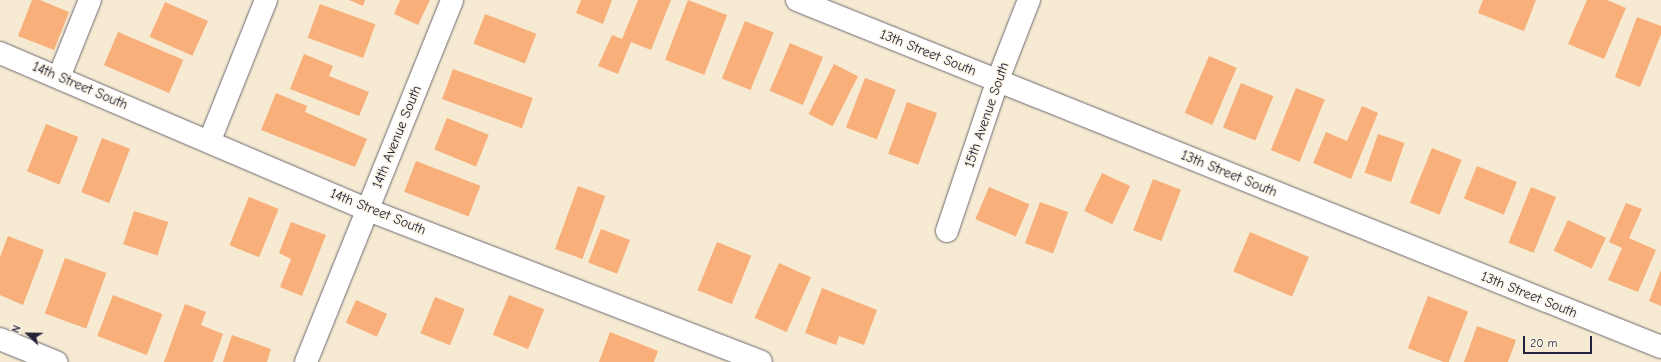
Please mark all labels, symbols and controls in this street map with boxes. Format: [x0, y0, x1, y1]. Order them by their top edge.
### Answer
street label: 13th Street South [877, 26, 979, 80]
street label: 14th Street South [30, 58, 130, 114]
street label: 15th Avenue South [961, 60, 1013, 170]
street label: 14th Avenue South [369, 83, 425, 191]
street label: 13th Street South [1178, 147, 1280, 201]
street label: 14th Street South [328, 185, 428, 239]
street label: 13th Street South [1478, 268, 1580, 322]
north arrow [8, 314, 48, 354]
text: N [9, 324, 24, 335]
scale bar [1525, 328, 1594, 354]
text: 20 m [1530, 336, 1558, 350]

